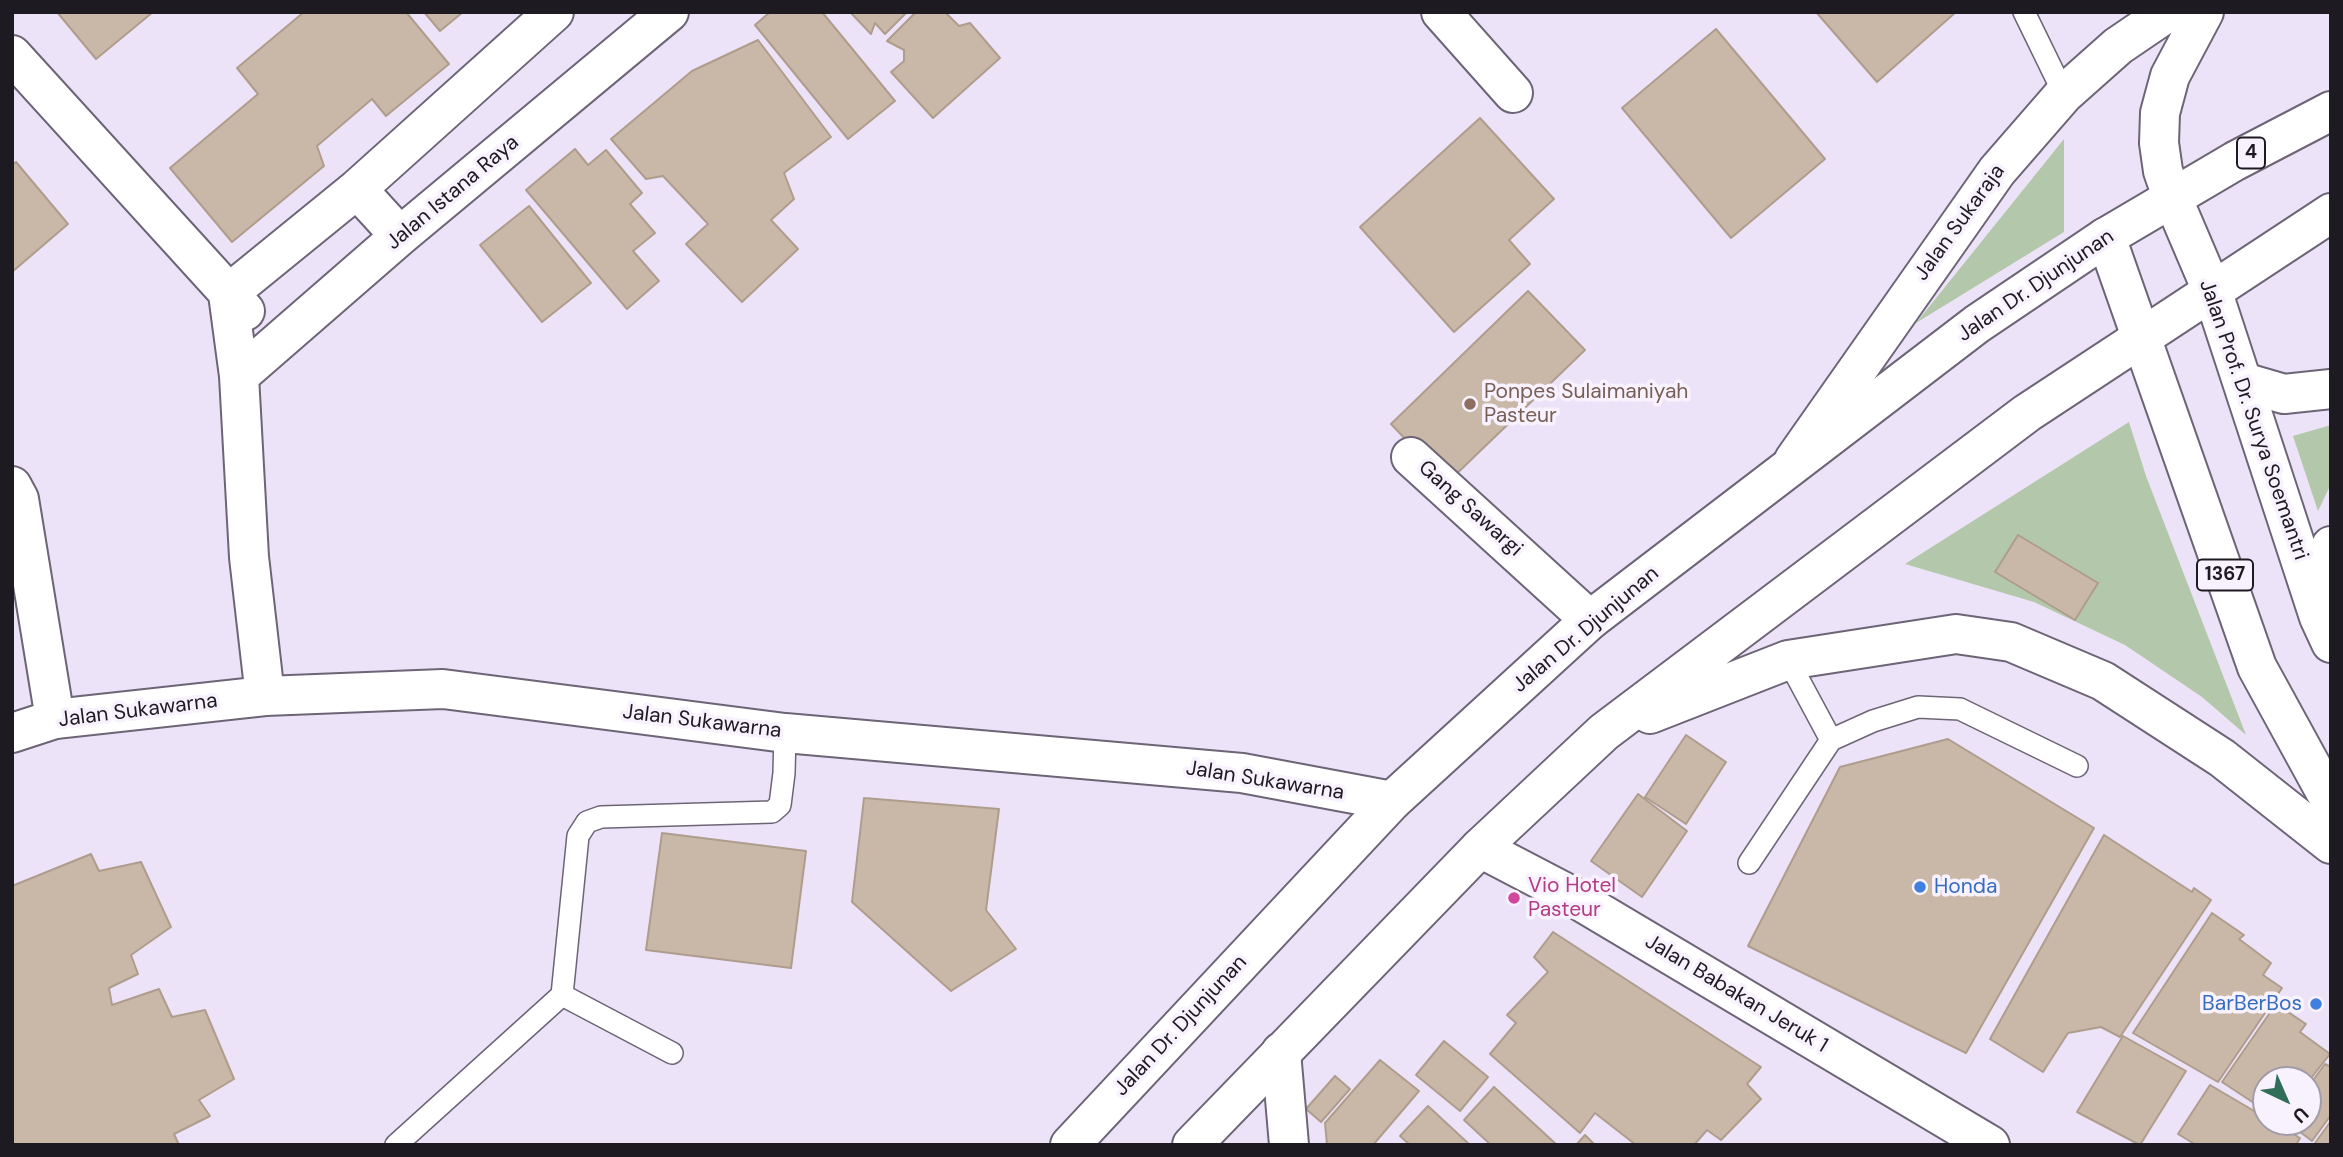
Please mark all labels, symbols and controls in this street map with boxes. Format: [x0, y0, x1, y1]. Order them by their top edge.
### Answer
street label: Jalan Istana Raya [382, 130, 524, 256]
road number: 4 [2237, 138, 2265, 168]
street label: Jalan Sukaraja [1909, 160, 2011, 286]
street label: Jalan Dr. Djunjunan [1953, 224, 2119, 348]
street label: Jalan Prof. Dr. Surya Soemantri [2193, 276, 2313, 564]
place label: Ponpes Sulaimaniyah Pasteur [1484, 379, 1688, 429]
marker: Ponpes Sulaimaniyah Pasteur [1462, 396, 1478, 412]
street label: Gang Sawargi [1413, 456, 1527, 562]
road number: 1367 [2197, 560, 2253, 590]
street label: Jalan Dr. Djunjunan [1508, 561, 1664, 699]
street label: Jalan Sukawarna [57, 689, 219, 733]
street label: Jalan Sukawarna [621, 700, 783, 744]
street label: Jalan Sukawarna [1184, 756, 1346, 806]
place label: Vio Hotel Pasteur [1528, 873, 1616, 923]
place label: Honda [1934, 874, 1997, 900]
marker: Honda [1912, 879, 1928, 895]
marker: Vio Hotel Pasteur [1506, 890, 1522, 906]
street label: Jalan Babakan Jeruk 1 [1640, 929, 1832, 1059]
street label: Jalan Dr. Djunjunan [1109, 950, 1253, 1102]
place label: BarBerBos [2202, 991, 2302, 1017]
marker: BarBerBos [2308, 996, 2324, 1012]
north arrow [2252, 1066, 2322, 1136]
text: U [2287, 1102, 2314, 1129]

